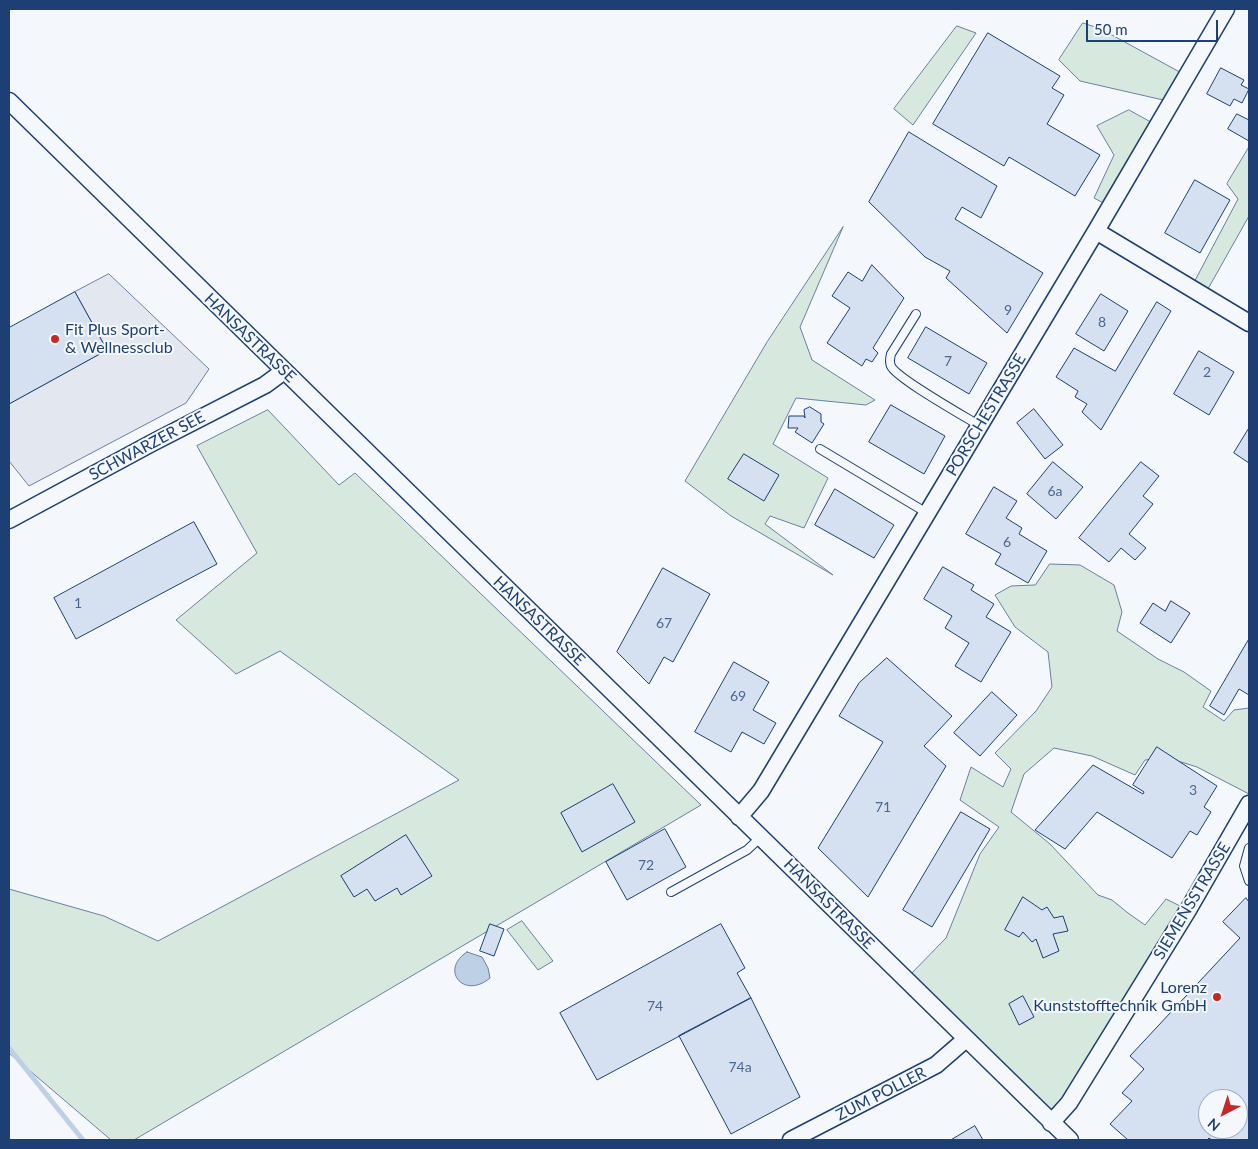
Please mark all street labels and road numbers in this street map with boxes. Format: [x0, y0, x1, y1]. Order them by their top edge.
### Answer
street label: HANSASTRASSE [200, 289, 300, 387]
street label: PORSCHESTRASSE [942, 351, 1030, 479]
street label: SCHWARZER SEE [86, 407, 208, 485]
street label: HANSASTRASSE [489, 572, 589, 670]
street label: SIEMENSSTRASSE [1150, 839, 1234, 963]
street label: HANSASTRASSE [780, 855, 878, 953]
street label: ZUM POLLER [833, 1063, 929, 1125]

